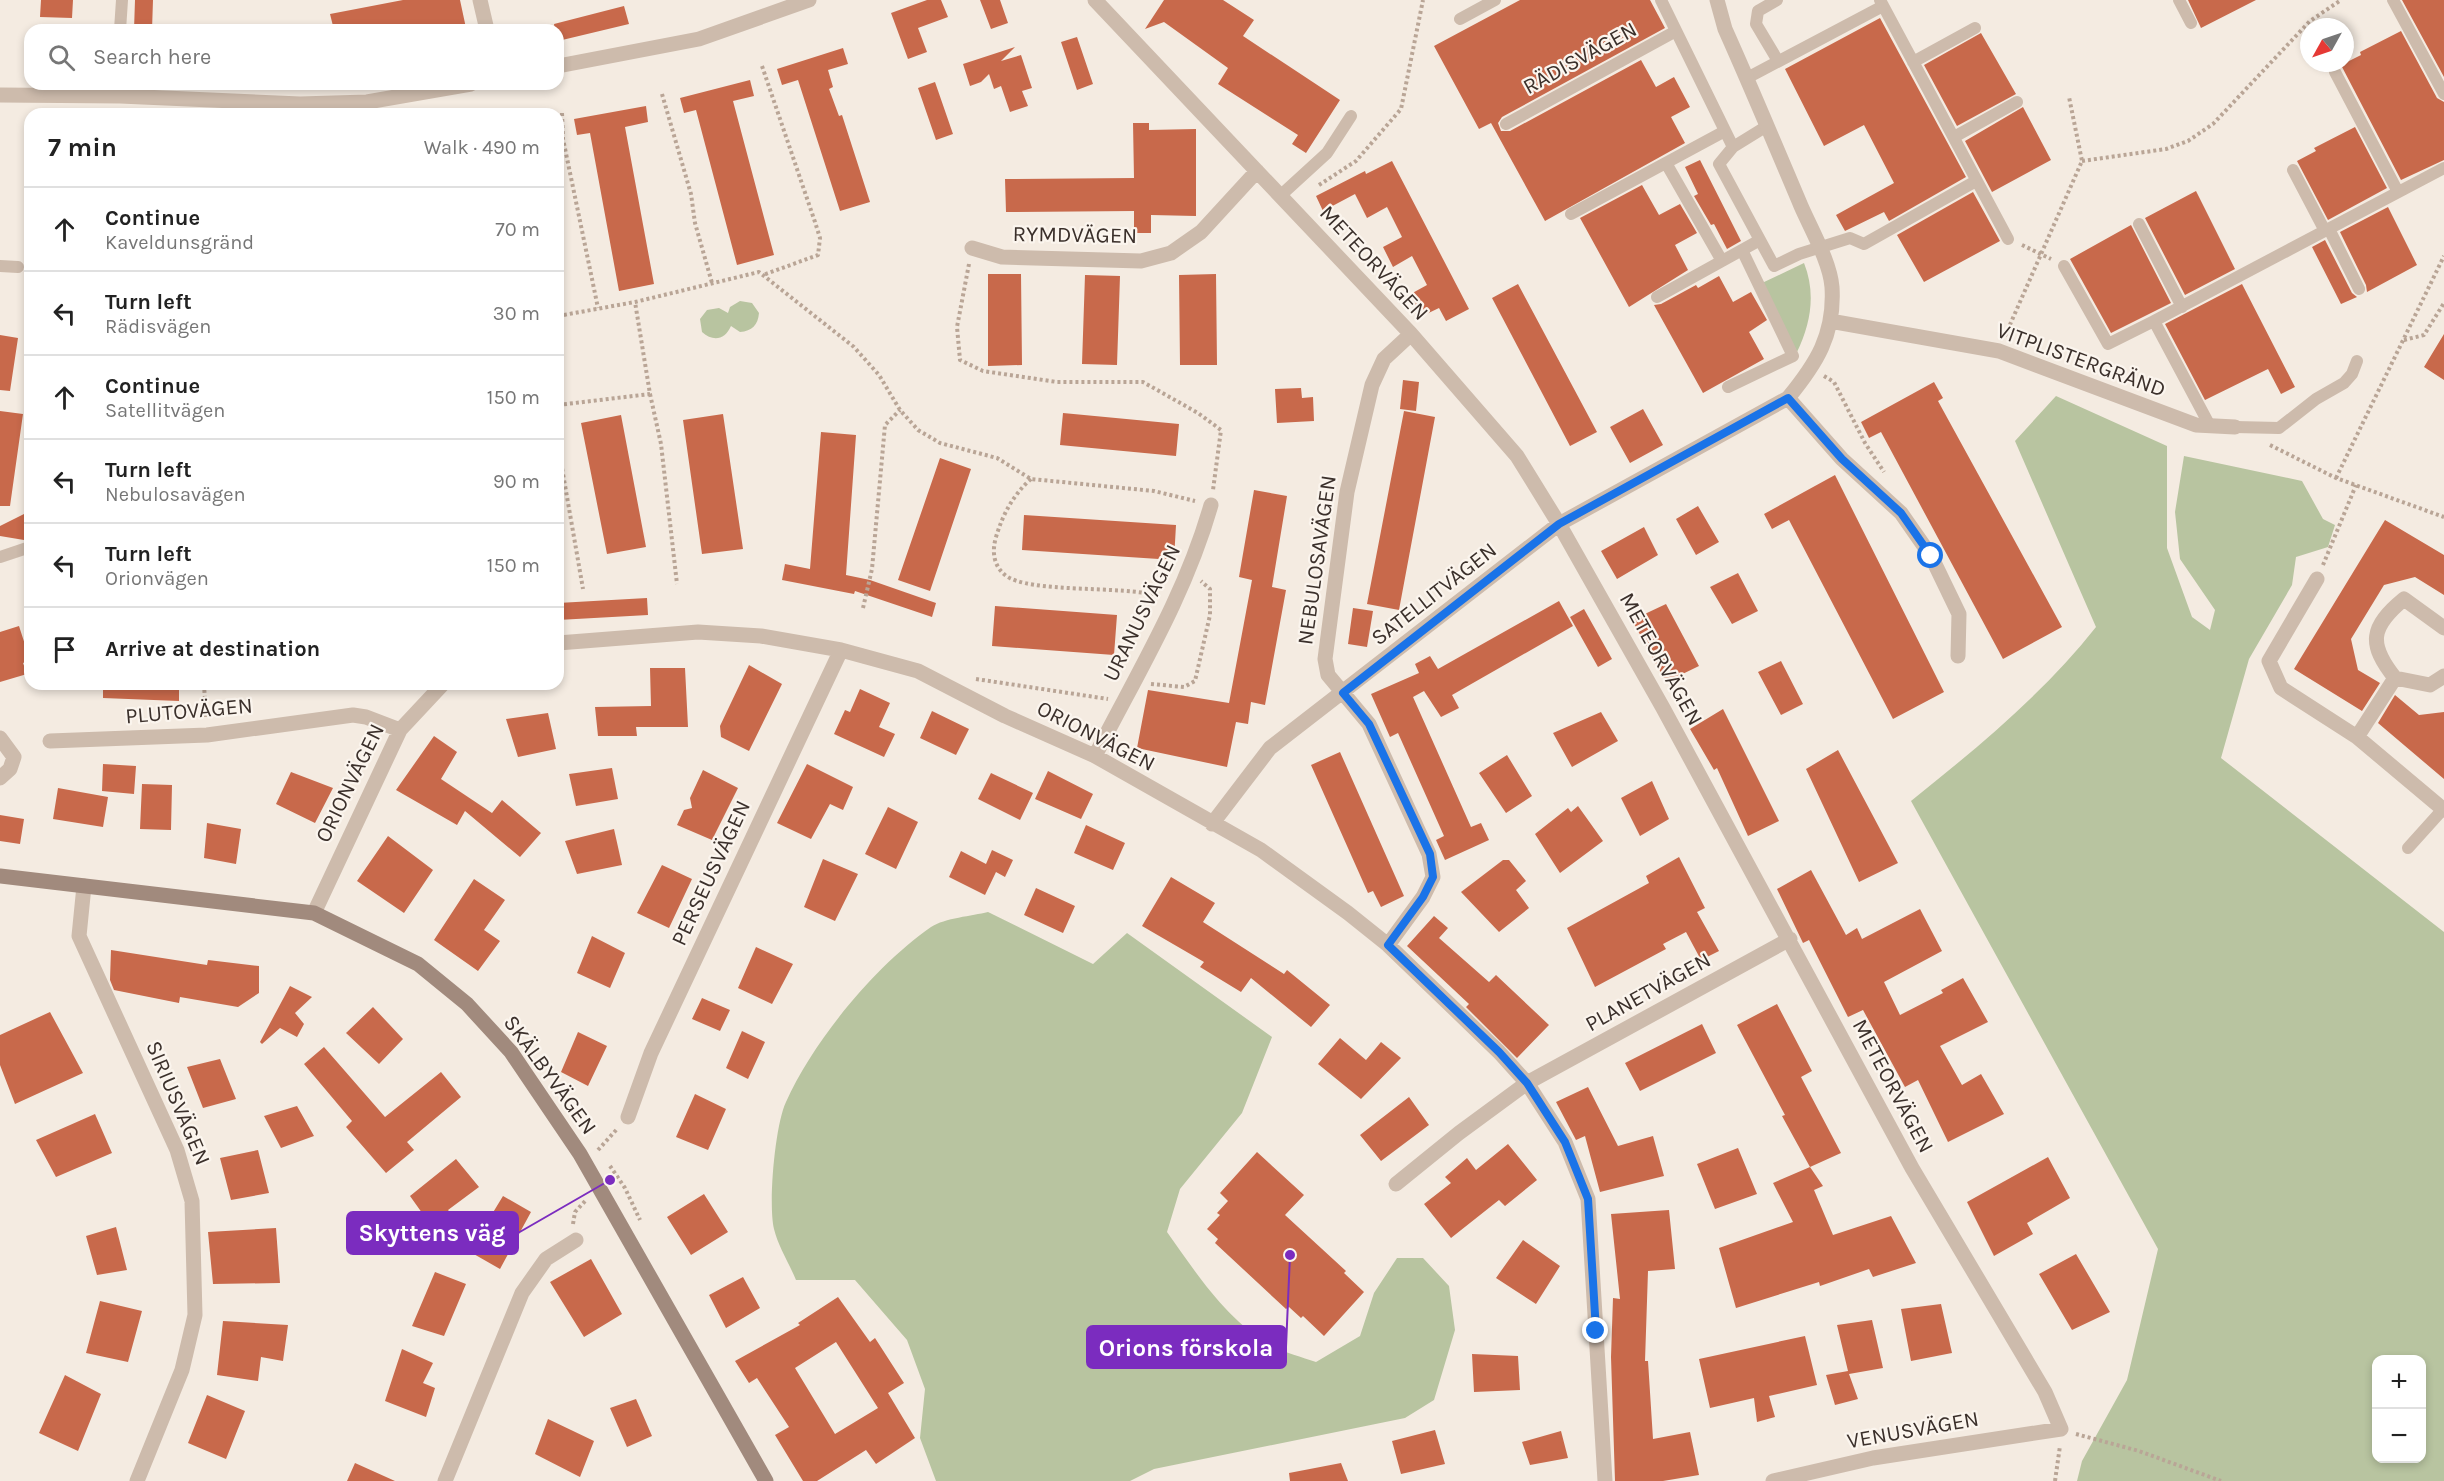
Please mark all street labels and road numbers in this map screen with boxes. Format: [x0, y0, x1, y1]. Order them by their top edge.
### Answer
street label: RÄDISVÄGEN [1519, 16, 1641, 100]
street label: METEORVÄGEN [1314, 200, 1434, 326]
street label: RYMDVÄGEN [1012, 221, 1138, 249]
street label: VITPLISTERGRÄND [1993, 317, 2169, 403]
street label: NEBULOSAVÄGEN [1292, 473, 1342, 647]
street label: SATELLITVÄGEN [1366, 537, 1502, 651]
street label: URANUSVÄGEN [1098, 540, 1186, 686]
street label: METEORVÄGEN [1614, 588, 1708, 730]
street label: PLUTOVÄGEN [124, 692, 254, 730]
street label: ORIONVÄGEN [1033, 695, 1159, 777]
street label: ORIONVÄGEN [310, 719, 390, 847]
street label: PERSEUSVÄGEN [666, 796, 756, 950]
street label: PLANETVÄGEN [1581, 947, 1715, 1037]
street label: SKÄLBYVÄGEN [498, 1010, 602, 1140]
street label: METEORVÄGEN [1847, 1015, 1939, 1157]
street label: SIRIUSVÄGEN [140, 1037, 216, 1169]
street label: VENUSVÄGEN [1845, 1406, 1981, 1454]

